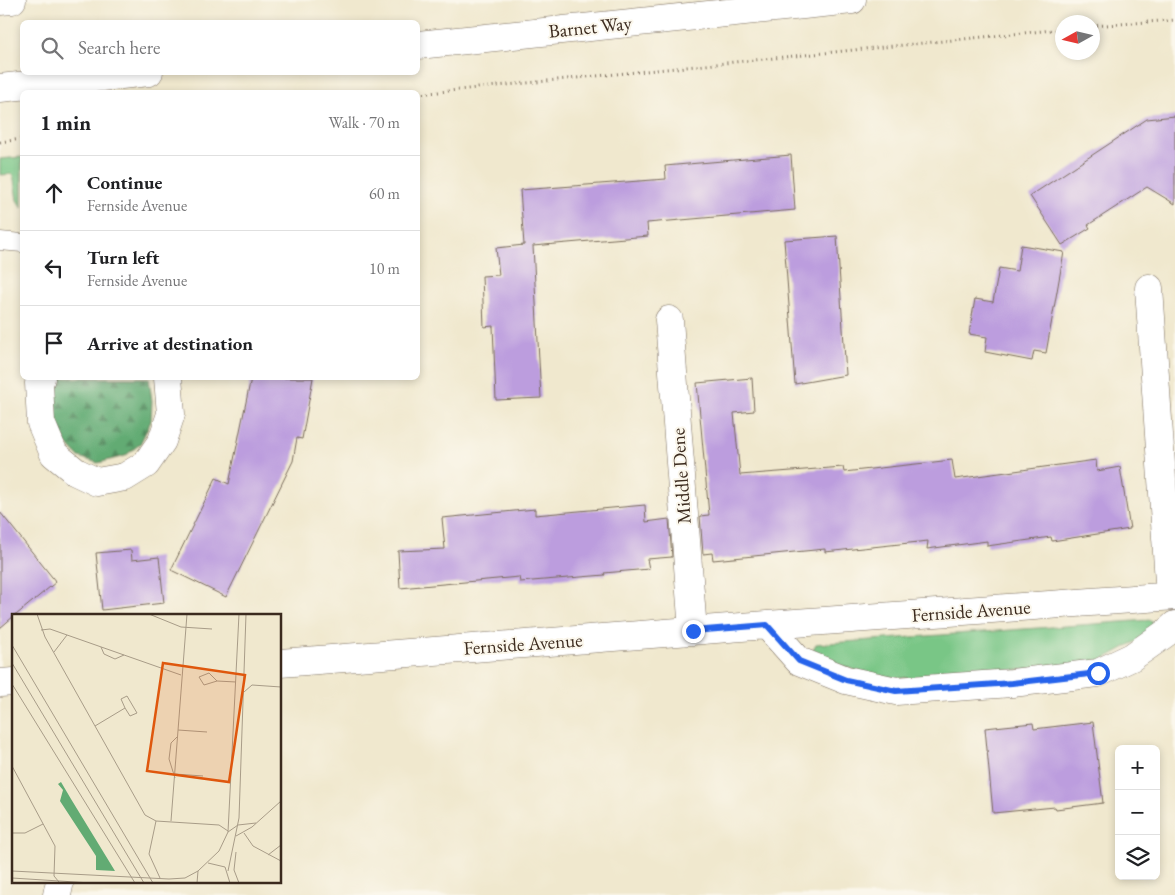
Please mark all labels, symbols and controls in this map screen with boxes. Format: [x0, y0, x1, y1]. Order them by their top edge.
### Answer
street label: Barnet Way [547, 10, 633, 44]
north arrow [1055, 15, 1100, 60]
search box [20, 20, 420, 75]
icon: search [38, 34, 66, 62]
text: Search here [78, 35, 160, 60]
text: 1 min [40, 109, 91, 136]
text: Walk · 70 m [329, 112, 400, 133]
text: Continue [87, 170, 162, 195]
icon: ahead [40, 179, 68, 207]
text: 60 m [369, 183, 400, 204]
text: Fernside Avenue [87, 195, 187, 216]
text: Turn left [87, 245, 159, 270]
icon: left [40, 254, 68, 282]
text: 10 m [369, 258, 400, 279]
text: Fernside Avenue [87, 270, 187, 291]
icon: arrive [40, 329, 68, 357]
text: Arrive at destination [87, 331, 253, 356]
street label: Middle Dene [665, 427, 697, 525]
street label: Fernside Avenue [911, 594, 1031, 628]
inset map [12, 614, 281, 882]
route end [682, 620, 705, 643]
street label: Fernside Avenue [463, 627, 583, 661]
route start [1087, 662, 1110, 685]
map controls [1115, 745, 1160, 880]
button: + [1115, 745, 1160, 790]
button: − [1115, 790, 1160, 835]
button: layers [1115, 835, 1160, 880]

